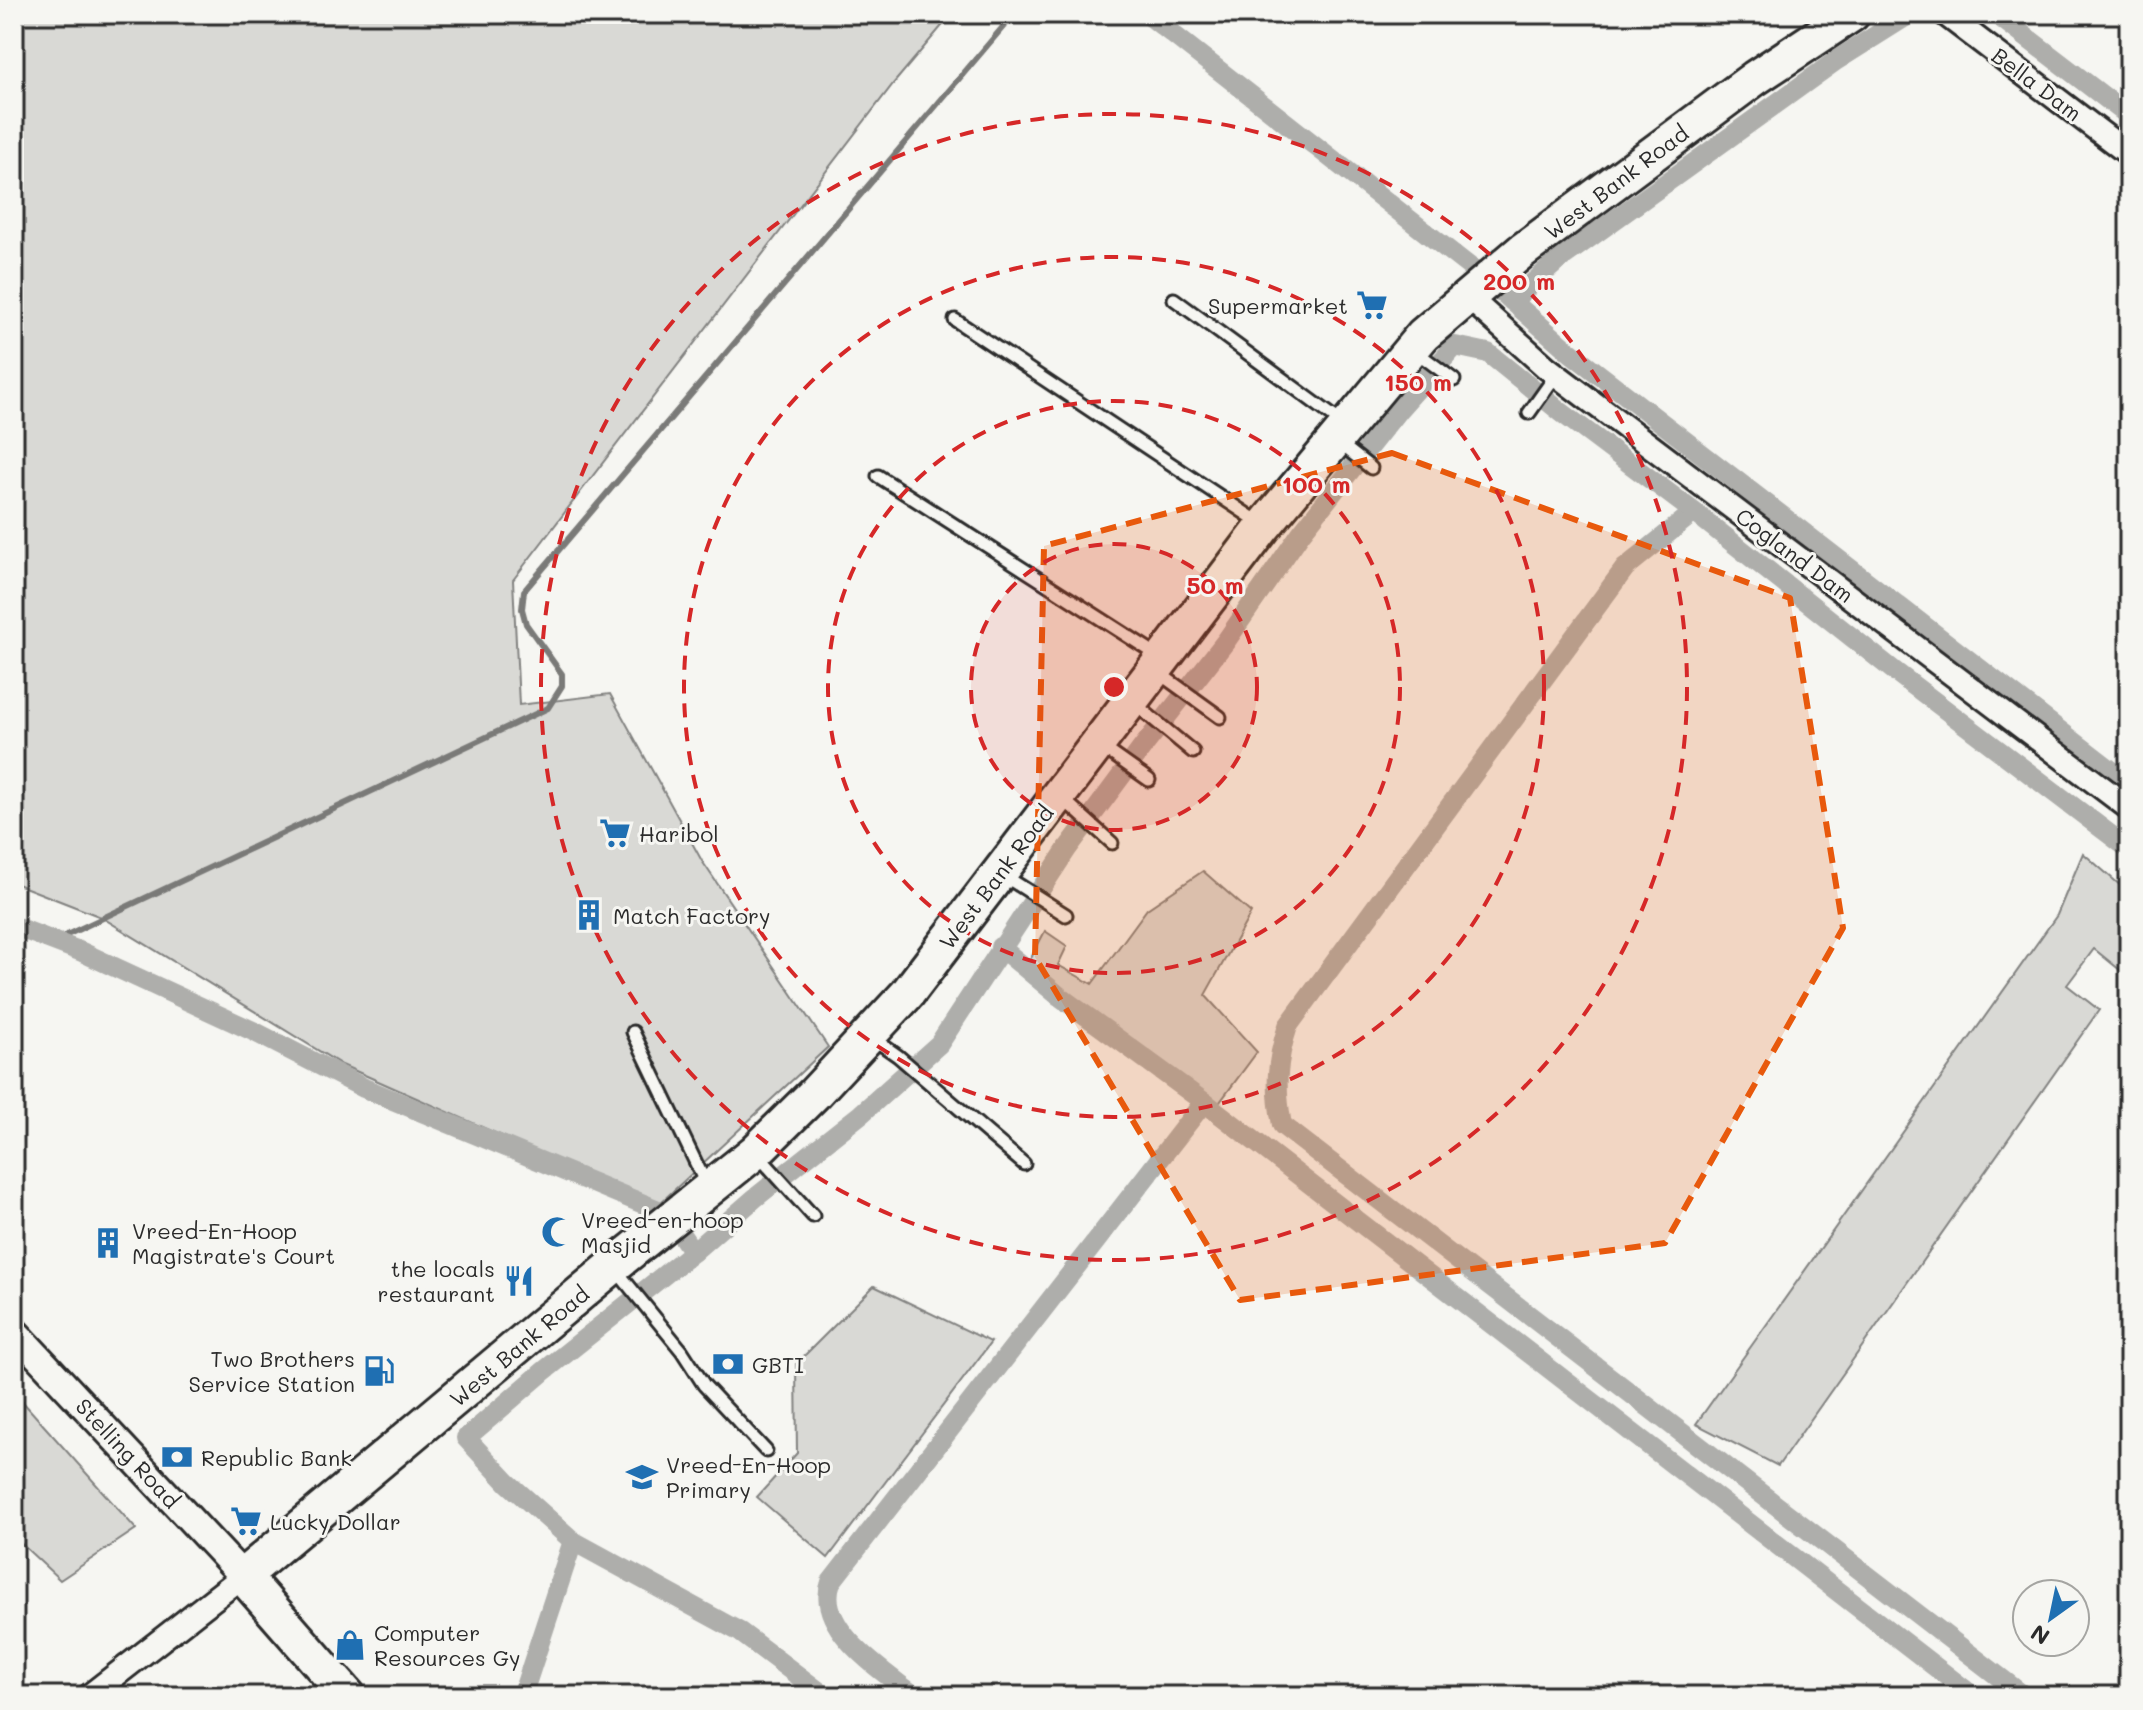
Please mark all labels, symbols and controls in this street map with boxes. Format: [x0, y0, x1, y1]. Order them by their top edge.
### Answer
street label: Bella Dam [1986, 41, 2088, 127]
street label: West Bank Road [1538, 118, 1694, 246]
text: 200 m [1483, 265, 1555, 296]
supermarket icon: Supermarket [1355, 288, 1389, 322]
place label: Supermarket [1208, 291, 1348, 320]
text: 150 m [1384, 366, 1452, 397]
text: 100 m [1281, 468, 1351, 499]
street label: Cogland Dam [1730, 501, 1860, 609]
text: 50 m [1186, 569, 1244, 600]
centre of rings [1100, 673, 1128, 701]
street label: West Bank Road [932, 799, 1060, 955]
supermarket icon: Haribol [598, 816, 632, 850]
place label: Haribol [639, 819, 719, 848]
building icon: Match Factory [572, 898, 606, 932]
place label: Match Factory [613, 901, 771, 930]
place label: Vreed-en-hoop Masjid [581, 1205, 744, 1259]
mosque icon: Vreed-en-hoop Masjid [540, 1215, 574, 1249]
place label: Vreed-En-Hoop Magistrate's Court [132, 1216, 335, 1270]
building icon: Vreed-En-Hoop Magistrate's Court [91, 1226, 125, 1260]
place label: the locals restaurant [378, 1254, 495, 1308]
restaurant icon: the locals restaurant [502, 1264, 536, 1298]
street label: West Bank Road [443, 1279, 595, 1413]
place label: Two Brothers Service Station [189, 1344, 355, 1398]
bank icon: GBTI [711, 1347, 745, 1381]
place label: GBTI [752, 1350, 804, 1379]
fuel station icon: Two Brothers Service Station [362, 1354, 396, 1388]
street label: Stelling Road [70, 1392, 186, 1514]
bank icon: Republic Bank [160, 1440, 194, 1474]
place label: Republic Bank [201, 1443, 352, 1472]
place label: Vreed-En-Hoop Primary [666, 1450, 831, 1504]
school or university icon: Vreed-En-Hoop Primary [625, 1460, 659, 1494]
supermarket icon: Lucky Dollar [229, 1504, 263, 1538]
place label: Lucky Dollar [270, 1507, 401, 1536]
north arrow [2011, 1578, 2091, 1658]
place label: Computer Resources Gy [374, 1618, 521, 1672]
text: N [2025, 1618, 2055, 1652]
shop icon: Computer Resources Gy [333, 1628, 367, 1662]

